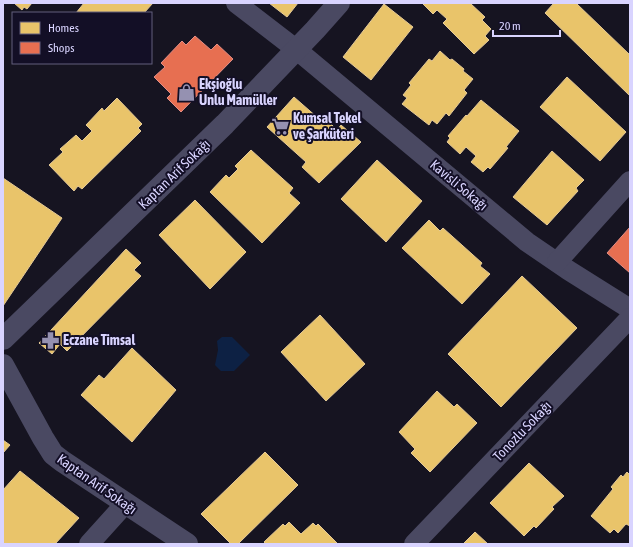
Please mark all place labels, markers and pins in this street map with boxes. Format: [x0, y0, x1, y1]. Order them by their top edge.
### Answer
place label: Ekşioğlu Unlu Mamüller [199, 76, 278, 108]
shop icon: Ekşioğlu Unlu Mamüller [176, 82, 196, 102]
place label: Kumsal Tekel ve Şarküteri [293, 110, 362, 142]
supermarket icon: Kumsal Tekel ve Şarküteri [270, 116, 290, 136]
pharmacy icon: Eczane Timsal [40, 330, 60, 350]
place label: Eczane Timsal [63, 332, 135, 348]

